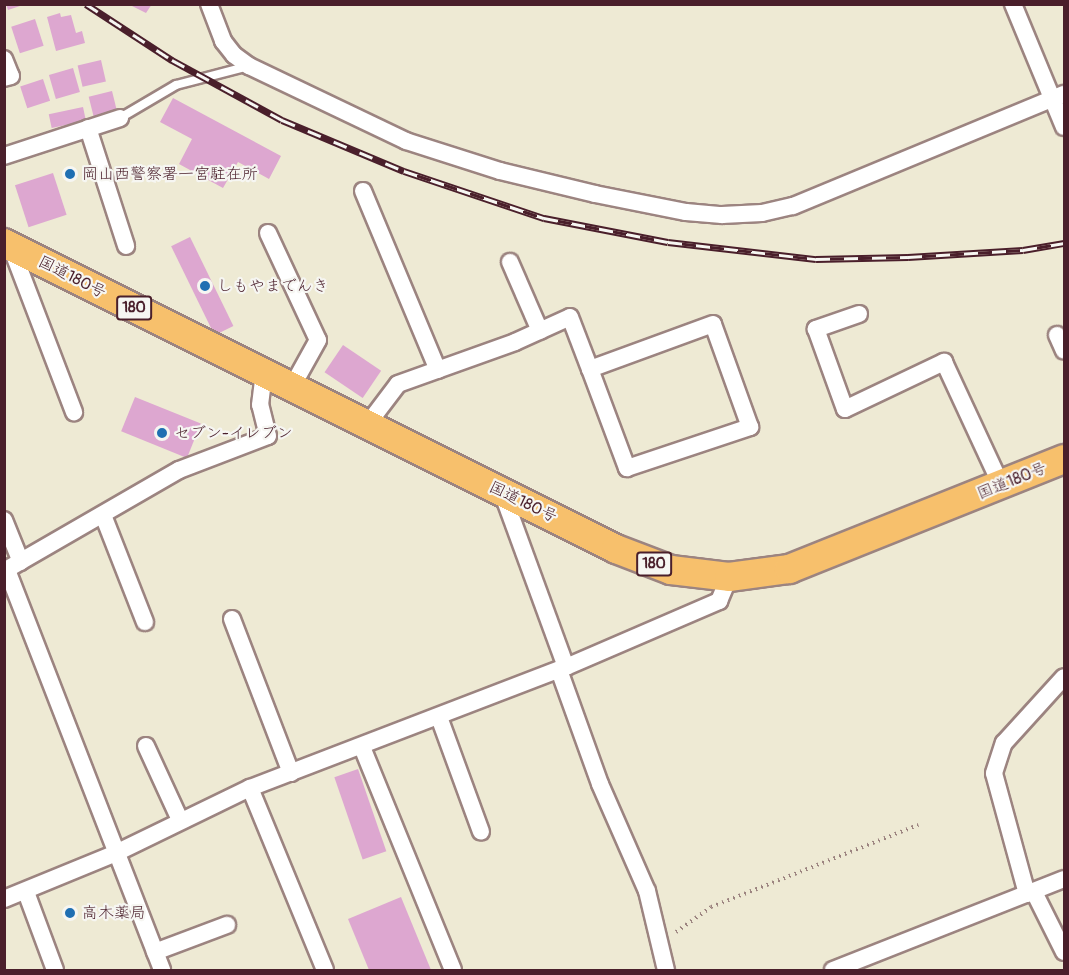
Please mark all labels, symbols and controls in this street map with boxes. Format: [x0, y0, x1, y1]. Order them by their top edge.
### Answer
place label: 岡山西警察署一宮駐在所 [82, 164, 258, 184]
marker: 岡山西警察署一宮駐在所 [63, 167, 77, 181]
street label: 国道180号 [35, 252, 109, 302]
place label: しもやまでんき [217, 276, 329, 296]
marker: しもやまでんき [198, 279, 212, 293]
road number: 180 [116, 296, 152, 320]
place label: セブン-イレブン [174, 423, 293, 443]
marker: セブン-イレブン [155, 426, 169, 440]
street label: 国道180号 [974, 458, 1050, 504]
street label: 国道180号 [486, 477, 560, 527]
road number: 180 [636, 552, 672, 576]
place label: 高木薬局 [82, 903, 146, 923]
marker: 高木薬局 [63, 906, 77, 920]

